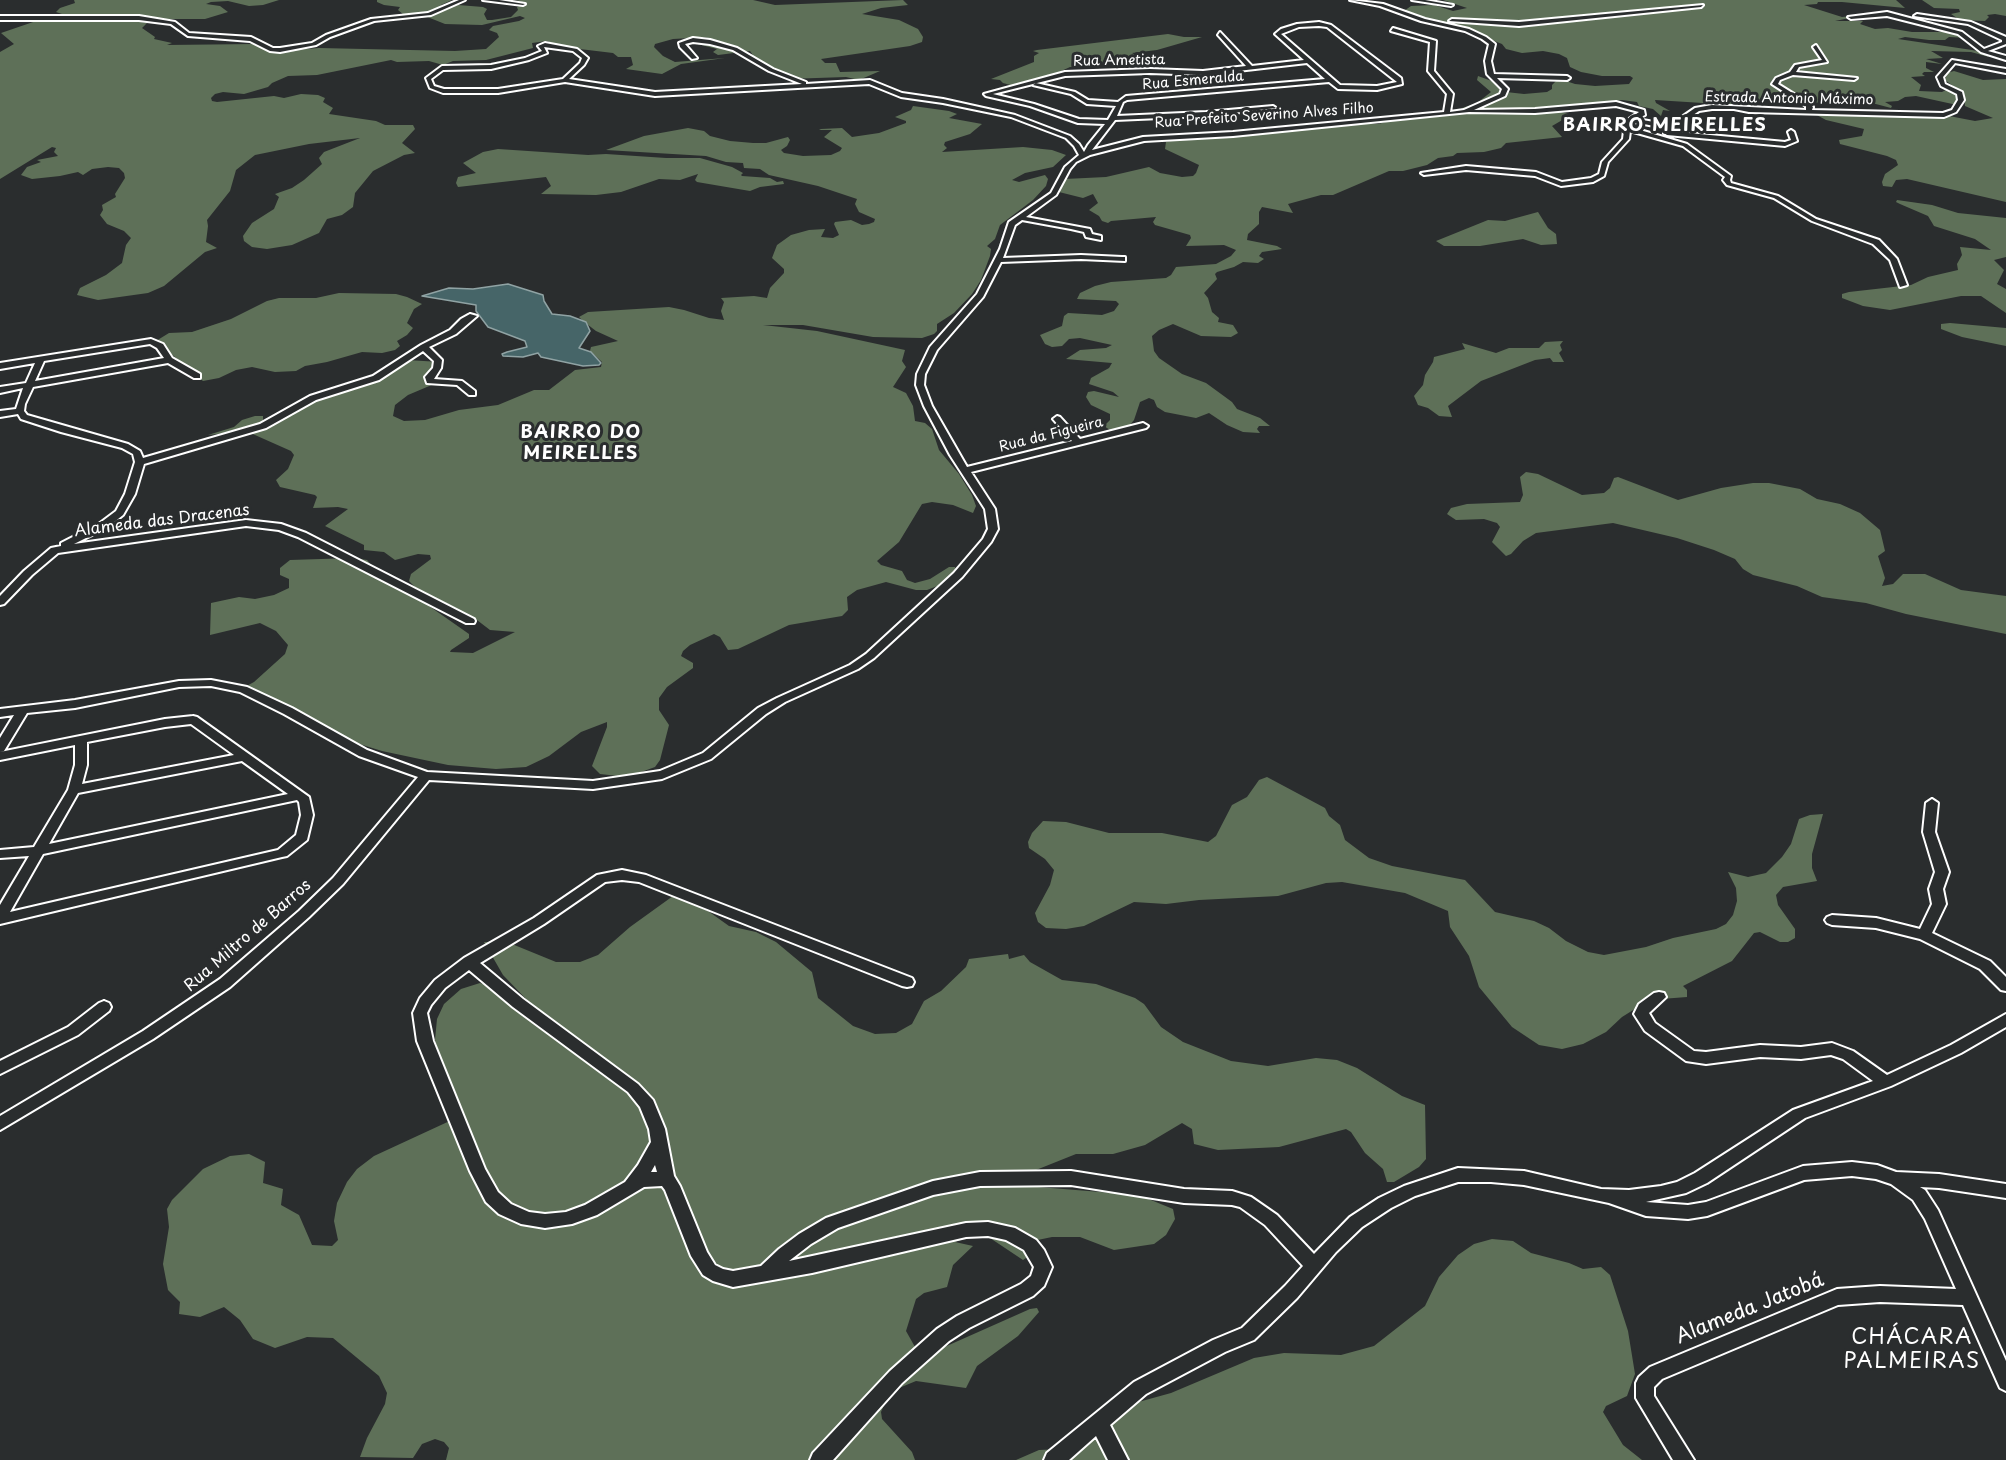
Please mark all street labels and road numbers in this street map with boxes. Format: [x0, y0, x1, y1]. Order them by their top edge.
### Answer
street label: Rua Ametista [1073, 52, 1165, 70]
street label: Rua Esmeralda [1142, 68, 1244, 94]
street label: Estrada Antonio Máximo [1704, 89, 1874, 109]
street label: Rua Prefeito Severino Alves Filho [1154, 100, 1374, 132]
street label: Rua da Figueira [997, 414, 1105, 456]
street label: Alameda das Dracenas [73, 501, 251, 541]
street label: Rua Miltro de Barros [181, 876, 315, 996]
street label: Alameda Jatobá [1672, 1268, 1828, 1350]

